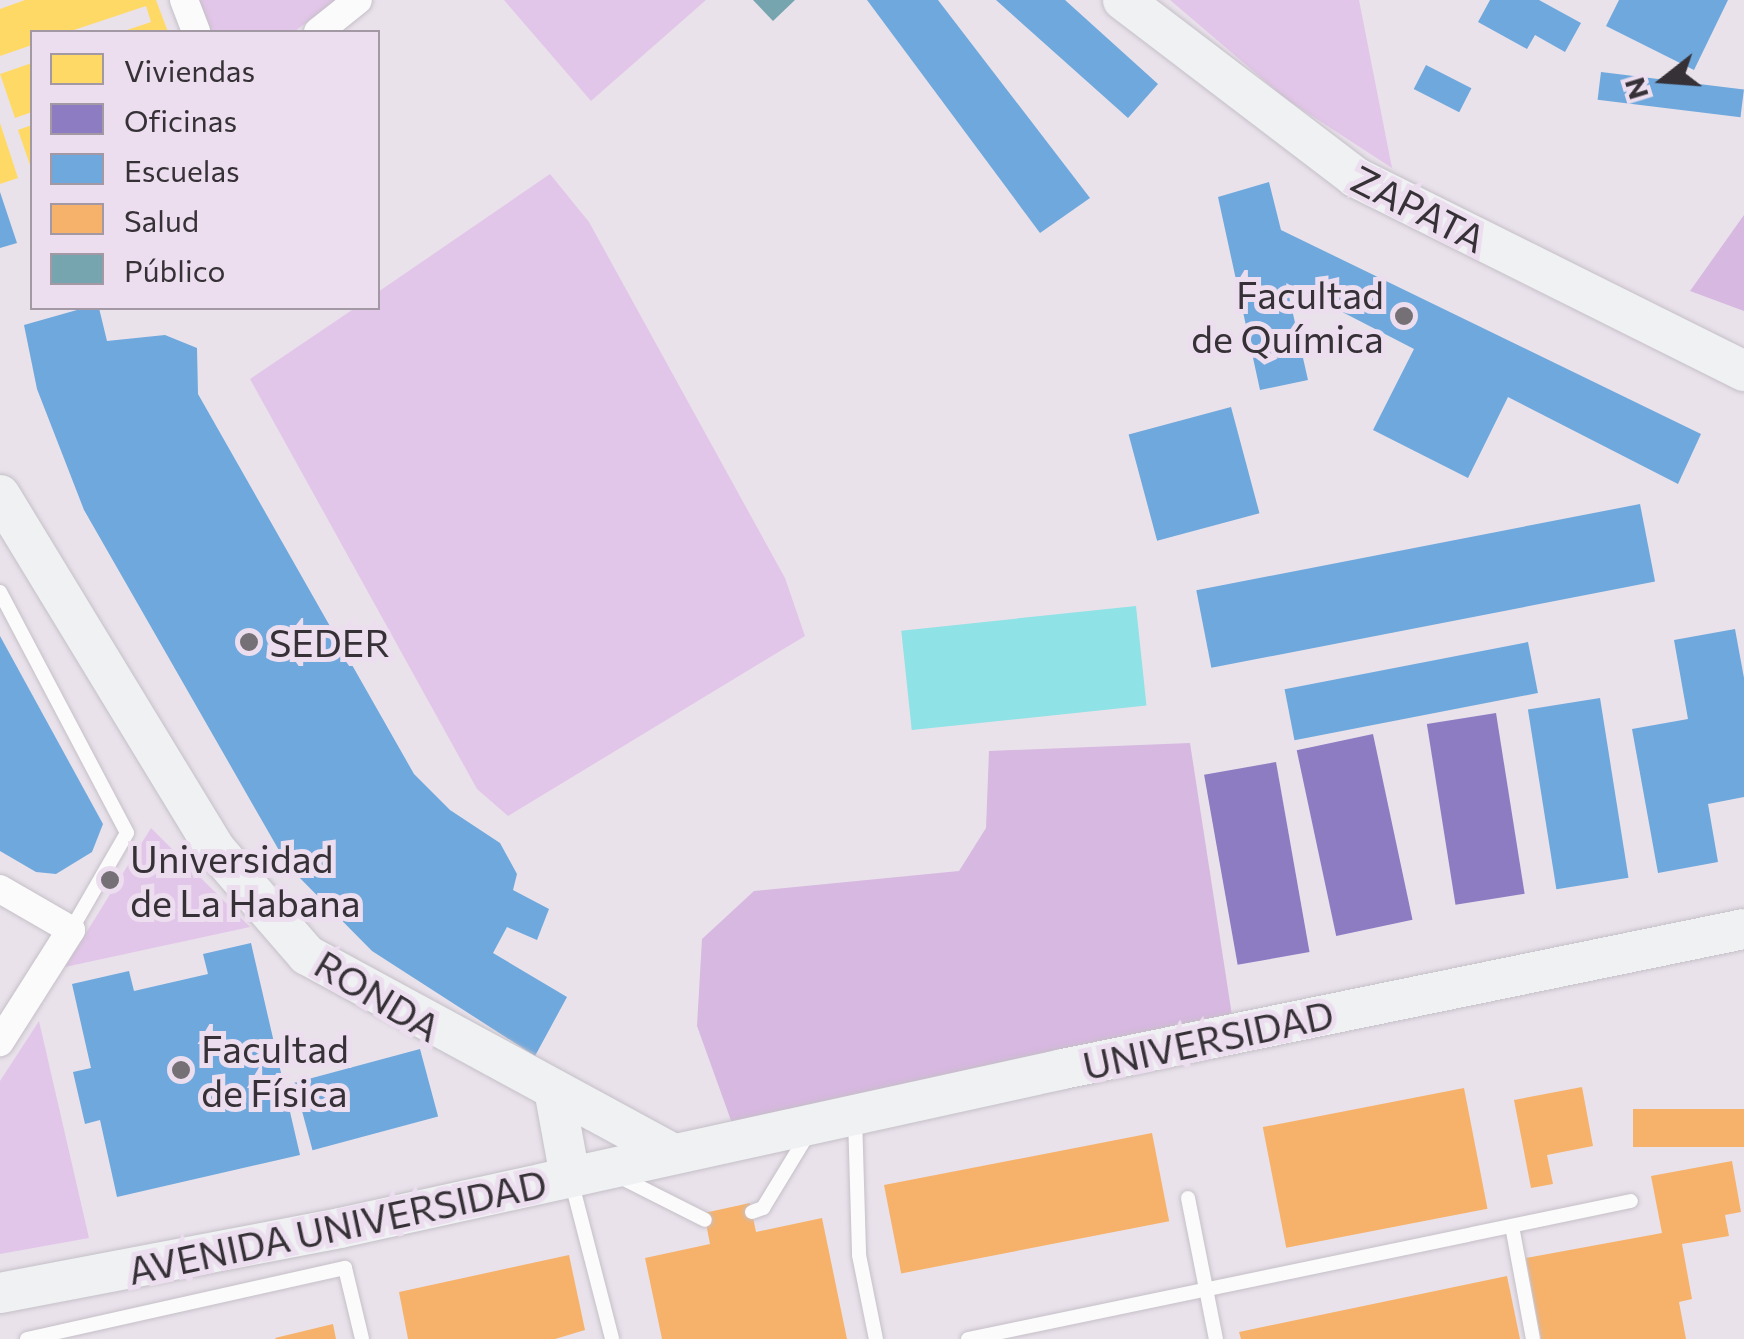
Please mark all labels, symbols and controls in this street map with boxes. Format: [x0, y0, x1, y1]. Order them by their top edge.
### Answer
legend [30, 30, 380, 310]
north arrow [1614, 30, 1714, 130]
text: Viviendas [124, 51, 255, 88]
text: N [1616, 74, 1655, 104]
text: Oficinas [124, 101, 237, 138]
text: Escuelas [124, 151, 240, 188]
street label: ZAPATA [1345, 155, 1493, 261]
text: Salud [124, 201, 199, 238]
text: Público [124, 251, 225, 288]
place label: Facultad de Química [1191, 271, 1384, 360]
marker: Facultad de Química [1393, 305, 1415, 327]
place label: SEDER [269, 619, 390, 665]
marker: SEDER [238, 631, 260, 653]
place label: Universidad de La Habana [130, 835, 361, 924]
marker: Universidad de La Habana [99, 869, 121, 891]
street label: RONDA [307, 940, 449, 1050]
street label: UNIVERSIDAD [1078, 990, 1338, 1088]
place label: Facultad de Física [201, 1025, 349, 1114]
marker: Facultad de Física [170, 1059, 192, 1081]
street label: AVENIDA UNIVERSIDAD [124, 1159, 550, 1293]

